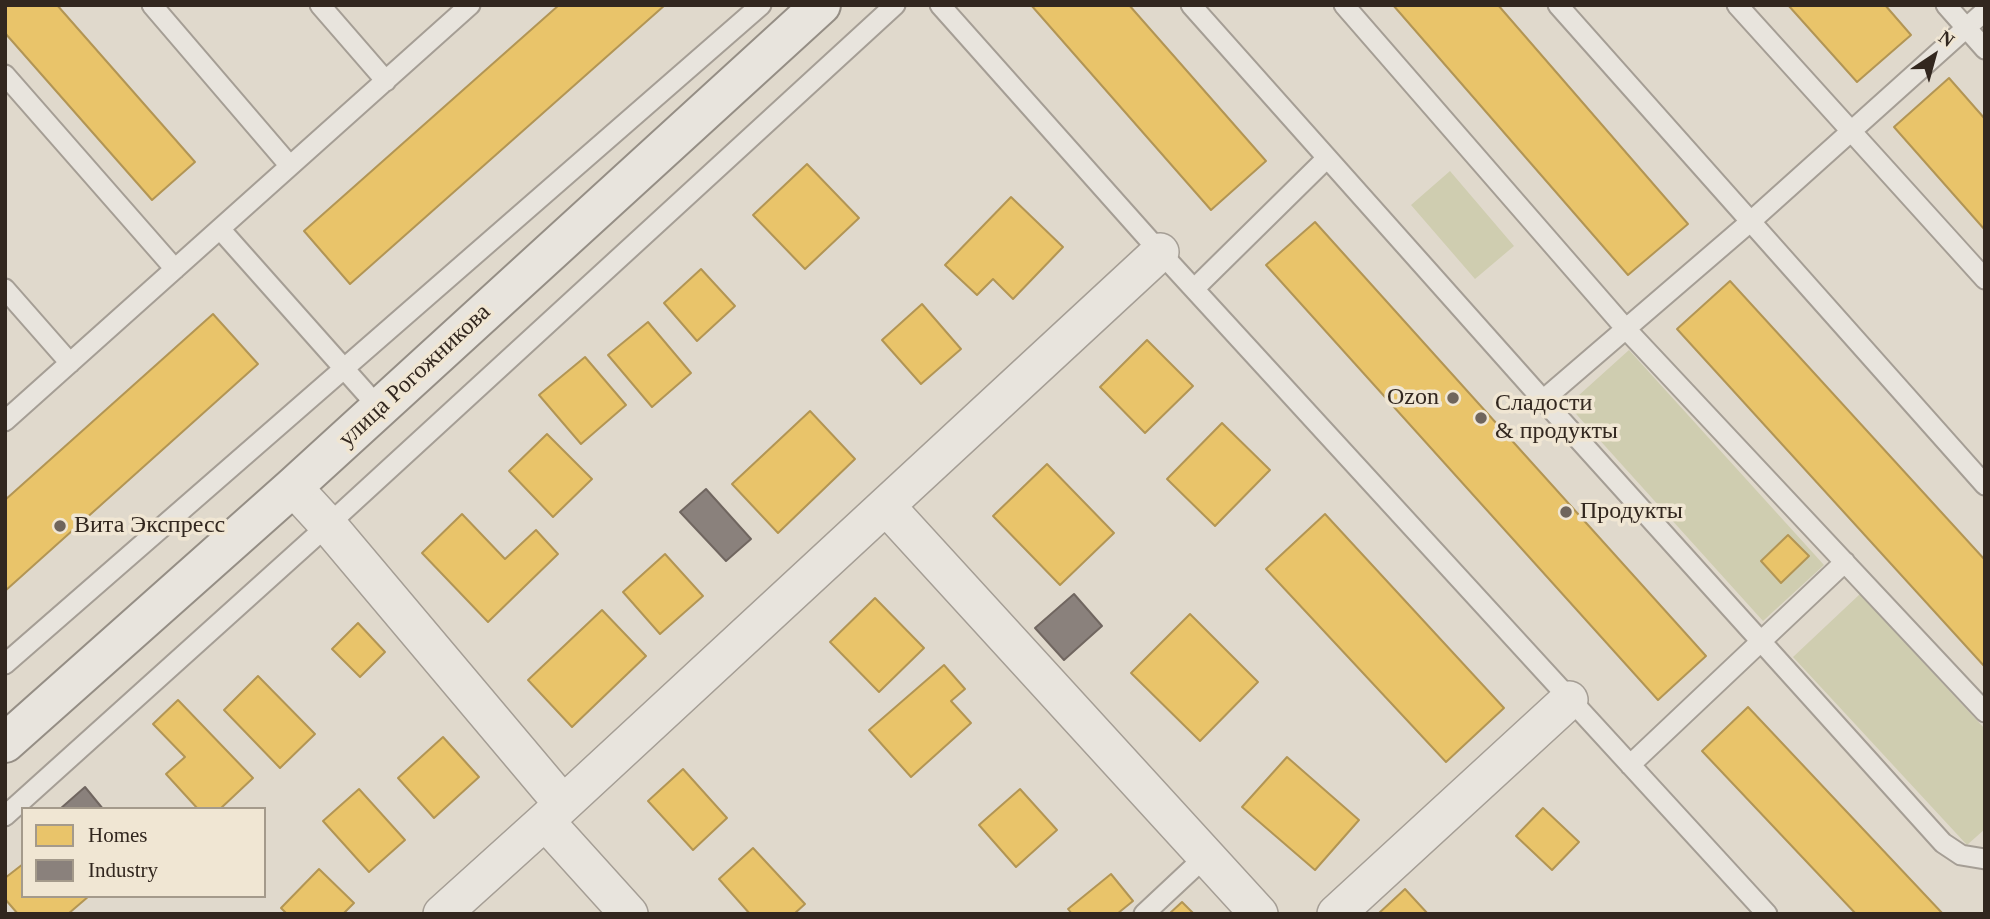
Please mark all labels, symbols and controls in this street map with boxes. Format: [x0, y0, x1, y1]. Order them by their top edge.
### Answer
north arrow [1899, 21, 1969, 91]
text: N [1935, 26, 1958, 51]
street label: улица Рогожникова [333, 298, 497, 454]
place label: Ozon [1387, 384, 1439, 412]
marker: Ozon [1445, 390, 1461, 406]
place label: Сладости & продукты [1495, 390, 1618, 446]
marker: Сладости & продукты [1473, 410, 1489, 426]
place label: Продукты [1580, 498, 1683, 526]
marker: Продукты [1558, 504, 1574, 520]
place label: Вита Экспресс [74, 512, 225, 540]
marker: Вита Экспресс [52, 518, 68, 534]
legend [21, 807, 266, 898]
text: Homes [88, 823, 148, 847]
text: Industry [88, 858, 158, 882]

